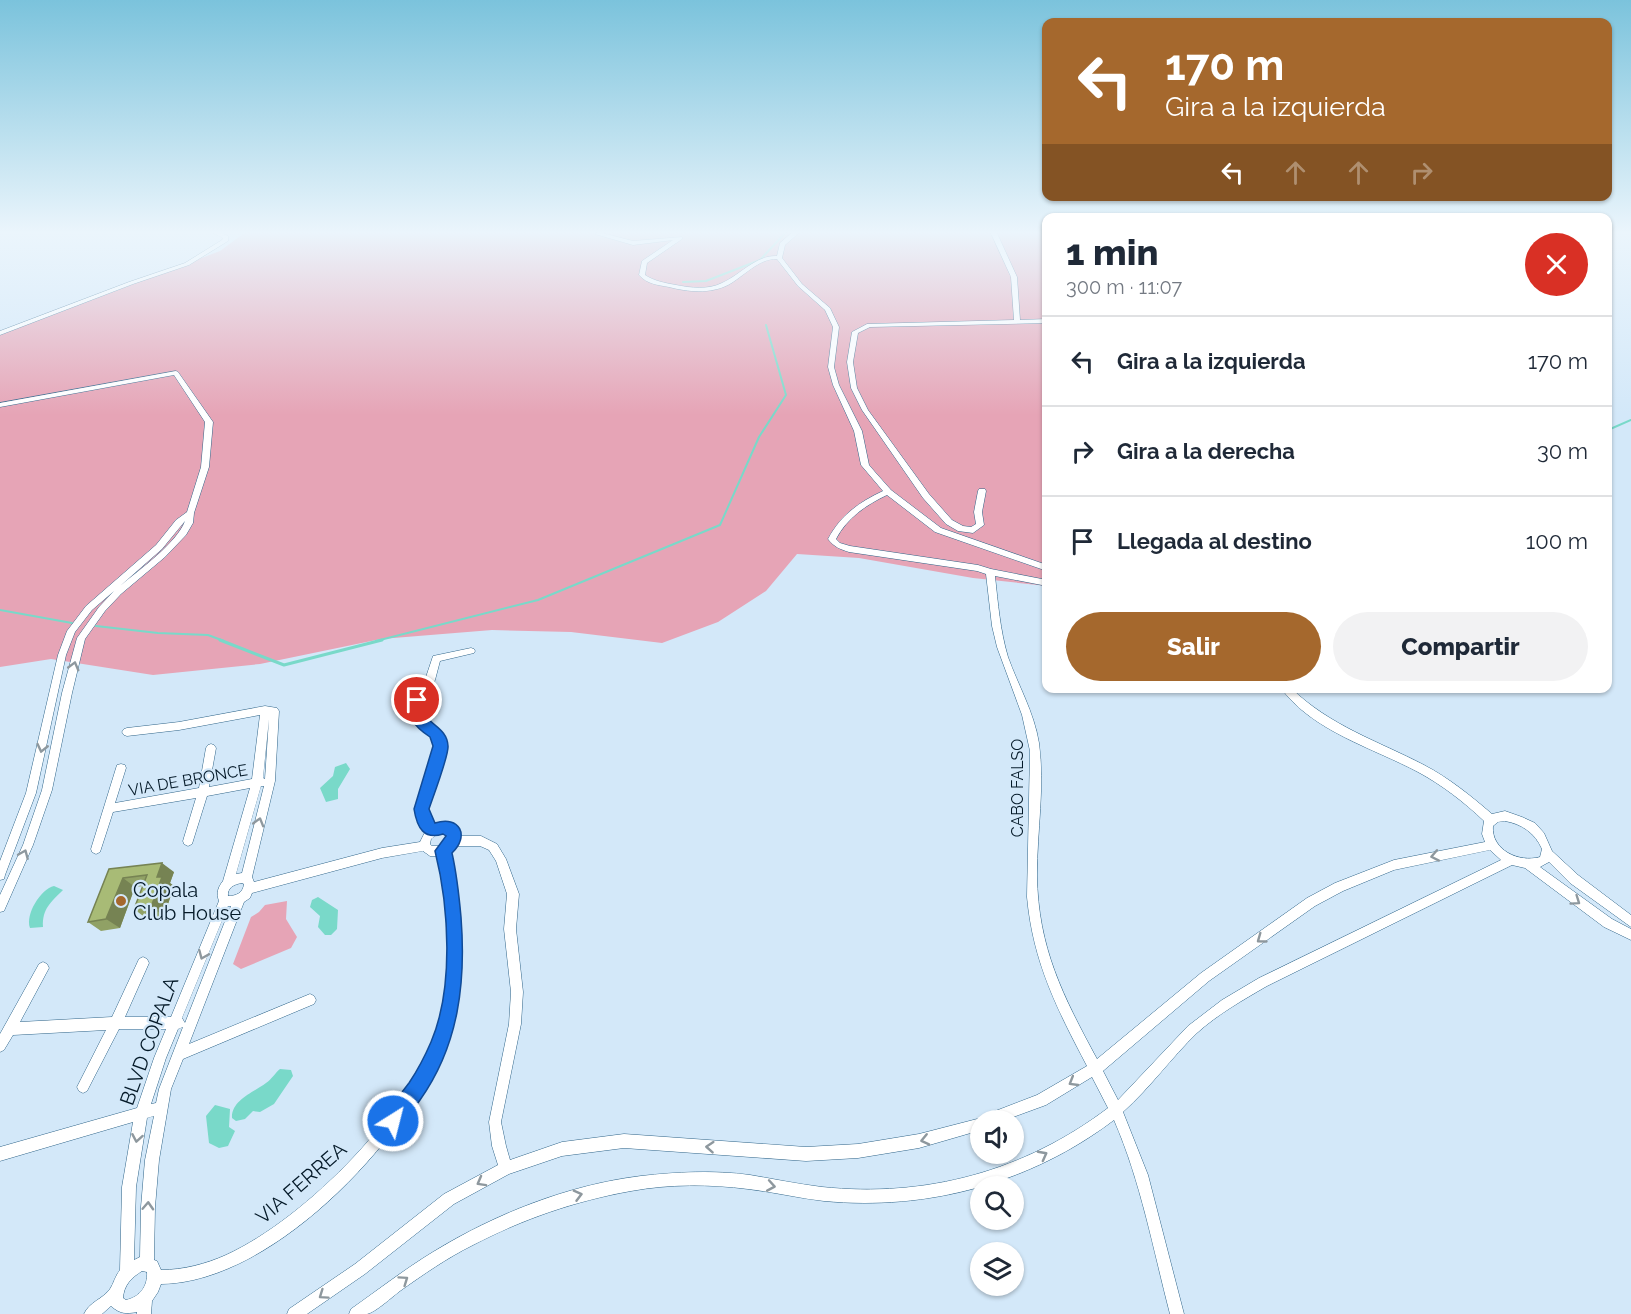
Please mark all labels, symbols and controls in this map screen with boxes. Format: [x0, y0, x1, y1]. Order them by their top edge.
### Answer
text: 170 m [1165, 41, 1284, 90]
icon: left [1066, 42, 1144, 120]
text: Gira a la izquierda [1165, 91, 1386, 122]
icon: left [1216, 156, 1249, 189]
icon: ahead [1279, 156, 1312, 189]
icon: ahead [1342, 156, 1375, 189]
icon: right [1405, 156, 1438, 189]
text: 1 min [1066, 231, 1158, 273]
button: close [1525, 233, 1588, 296]
text: 300 m · 11:07 [1066, 275, 1182, 299]
icon: left [1066, 345, 1099, 378]
text: Gira a la izquierda [1117, 348, 1306, 374]
text: 170 m [1528, 348, 1588, 374]
icon: right [1066, 435, 1099, 468]
text: Gira a la derecha [1117, 438, 1295, 464]
text: 30 m [1537, 438, 1588, 464]
icon: arrive [1066, 525, 1099, 558]
text: Llegada al destino [1117, 528, 1312, 554]
text: 100 m [1526, 528, 1588, 554]
button: Salir [1066, 612, 1321, 681]
button: Compartir [1333, 612, 1588, 681]
one-way arrow [66, 661, 79, 671]
pin [391, 674, 442, 725]
icon: arrive [400, 683, 433, 716]
street label: CABO FALSO [1008, 739, 1027, 837]
one-way arrow [36, 742, 49, 752]
street label: VIA DE BRONCE [127, 760, 249, 800]
one-way arrow [252, 817, 264, 828]
one-way arrow [17, 849, 29, 860]
one-way arrow [1431, 849, 1441, 862]
place label: Copala Club House [133, 878, 242, 925]
marker: Copala Club House [114, 894, 128, 908]
one-way arrow [1569, 894, 1580, 905]
one-way arrow [1257, 932, 1268, 943]
one-way arrow [198, 949, 210, 960]
street label: BLVD COPALA [115, 973, 183, 1108]
one-way arrow [1069, 1074, 1079, 1086]
position arrow [361, 1089, 425, 1153]
map controls [970, 1110, 1024, 1296]
button: sound [970, 1110, 1024, 1164]
one-way arrow [920, 1132, 930, 1145]
one-way arrow [131, 1133, 144, 1143]
street label: VIA FERREA [251, 1137, 352, 1229]
one-way arrow [706, 1141, 715, 1154]
one-way arrow [1037, 1151, 1047, 1162]
one-way arrow [477, 1175, 487, 1186]
button: search [970, 1176, 1024, 1230]
one-way arrow [767, 1180, 776, 1192]
one-way arrow [572, 1190, 583, 1202]
one-way arrow [142, 1201, 155, 1210]
button: layers [970, 1242, 1024, 1296]
one-way arrow [397, 1276, 408, 1287]
one-way arrow [318, 1288, 329, 1299]

